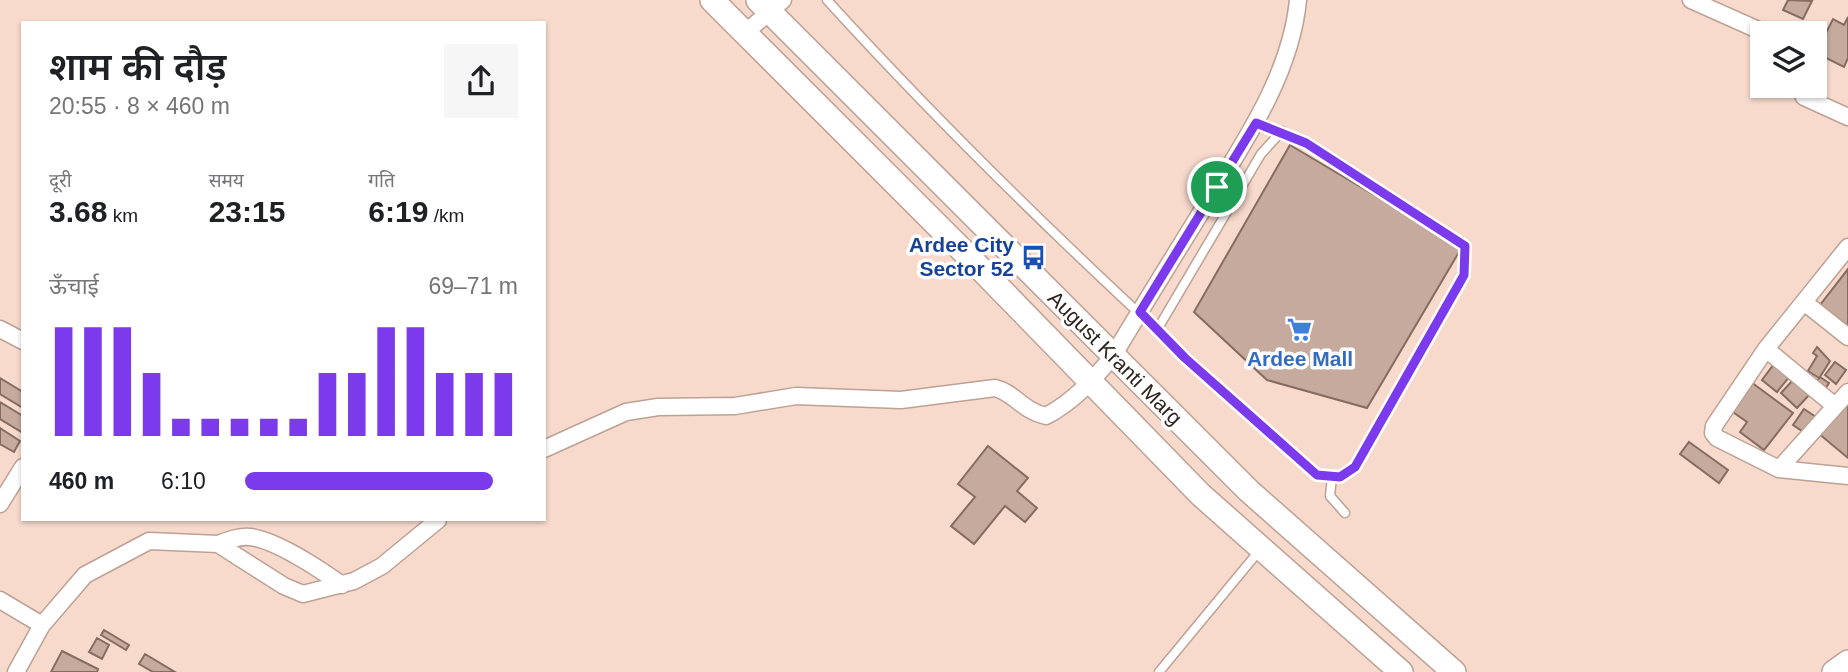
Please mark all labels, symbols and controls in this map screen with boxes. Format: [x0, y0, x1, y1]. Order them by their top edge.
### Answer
map controls [1750, 21, 1827, 98]
button: layers [1750, 21, 1827, 98]
button: share [444, 44, 518, 118]
text: शाम की दौड़ [49, 46, 227, 88]
text: 20:55 · 8 × 460 m [49, 93, 230, 119]
pin [1187, 157, 1247, 217]
icon: arrive [1198, 168, 1236, 206]
text: दूरी [49, 170, 72, 191]
text: समय [209, 170, 244, 191]
text: गति [368, 170, 395, 191]
text: 3.68 [49, 195, 107, 228]
text: 23:15 [209, 195, 285, 228]
text: 6:19 [368, 195, 428, 228]
text: km [107, 205, 138, 226]
text: /km [428, 205, 464, 226]
place label: Ardee City Sector 52 [909, 233, 1014, 280]
bus stop icon: Ardee City Sector 52 [1020, 243, 1048, 271]
text: ऊँचाई [49, 273, 99, 299]
text: 69–71 m [428, 273, 518, 299]
street label: August Kranti Marg [1044, 286, 1187, 429]
supermarket icon: Ardee Mall [1286, 316, 1314, 344]
place label: Ardee Mall [1247, 347, 1353, 370]
text: 460 m [49, 468, 114, 494]
text: 6:10 [161, 468, 206, 494]

